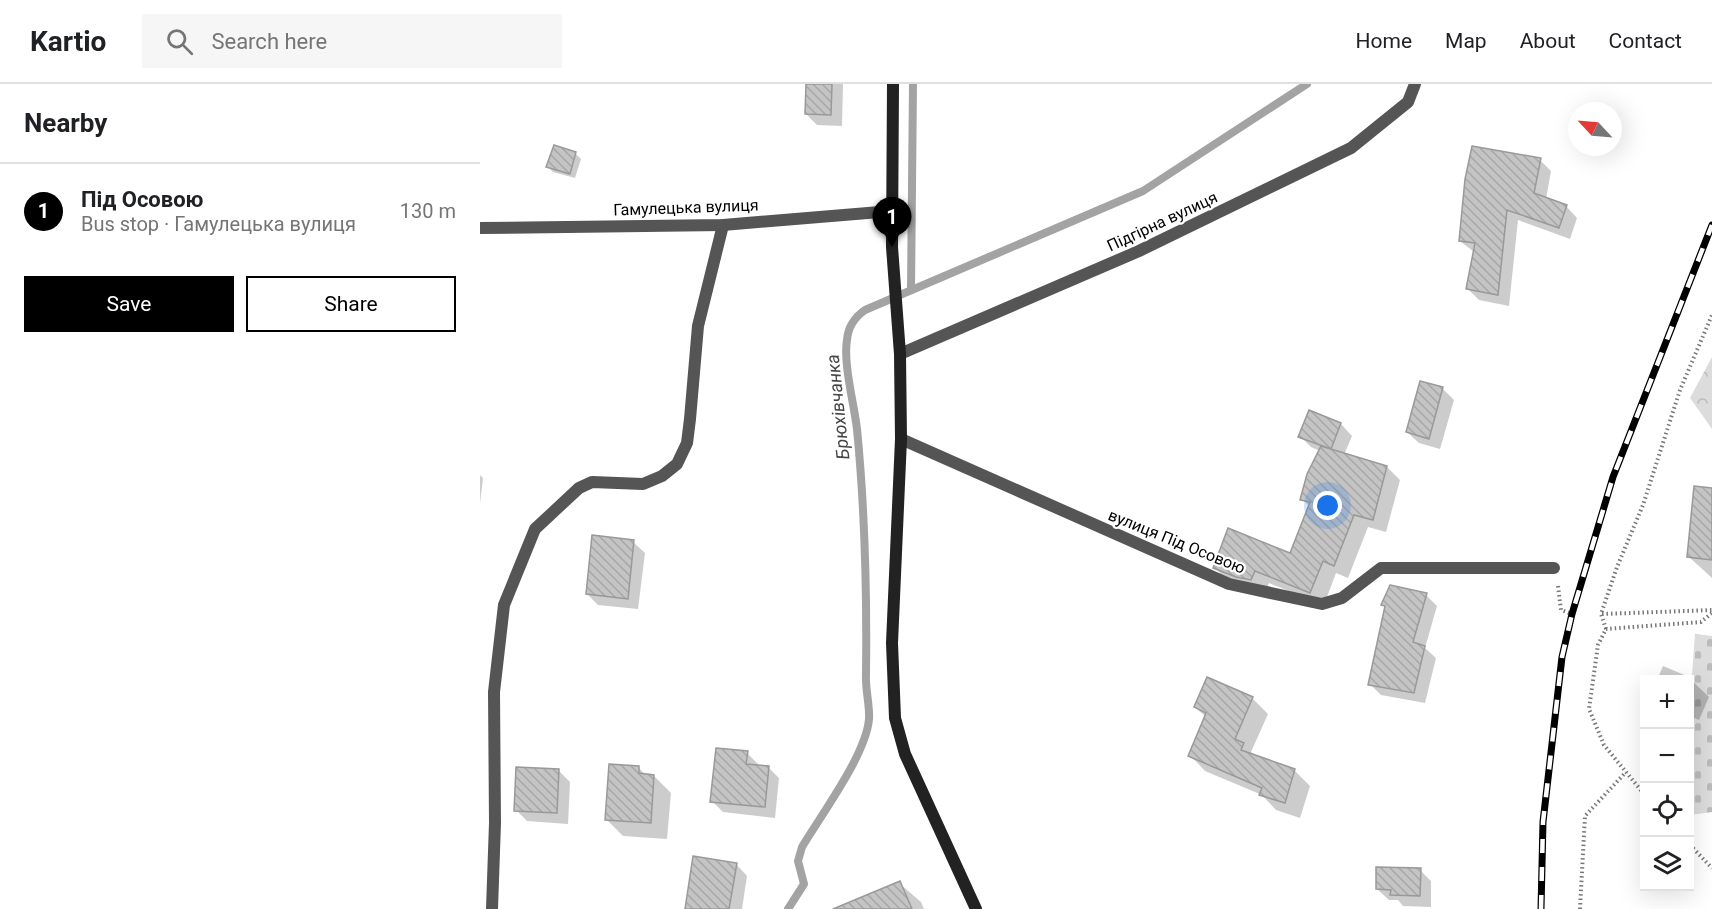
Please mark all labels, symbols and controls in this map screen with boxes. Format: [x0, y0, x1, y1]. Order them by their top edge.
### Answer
search box [142, 14, 562, 68]
text: Kartio [30, 25, 106, 58]
icon: search [163, 25, 196, 58]
text: Search here [211, 29, 327, 54]
text: Home [1356, 29, 1412, 53]
text: Map [1445, 29, 1487, 53]
text: About [1520, 29, 1576, 53]
text: Contact [1609, 29, 1682, 53]
north arrow [1568, 102, 1622, 156]
text: Nearby [24, 108, 107, 138]
text: Під Осовою [81, 187, 203, 212]
street label: Підгірна вулиця [1104, 188, 1220, 255]
street label: Гамулецька вулиця [613, 195, 759, 220]
pin: 1 [872, 198, 912, 247]
text: 1 [38, 199, 49, 223]
text: 130 m [400, 199, 456, 223]
text: Bus stop · Гамулецька вулиця [81, 212, 356, 236]
button: Save [24, 276, 234, 332]
button: Share [246, 276, 456, 332]
water label: Брюхівчанка [822, 353, 853, 461]
your location [1313, 491, 1342, 520]
street label: вулиця Під Осовою [1106, 505, 1248, 578]
map controls [1640, 675, 1694, 891]
button: + [1640, 675, 1694, 729]
button: − [1640, 729, 1694, 783]
button: locate [1640, 783, 1694, 837]
button: layers [1640, 837, 1694, 891]

